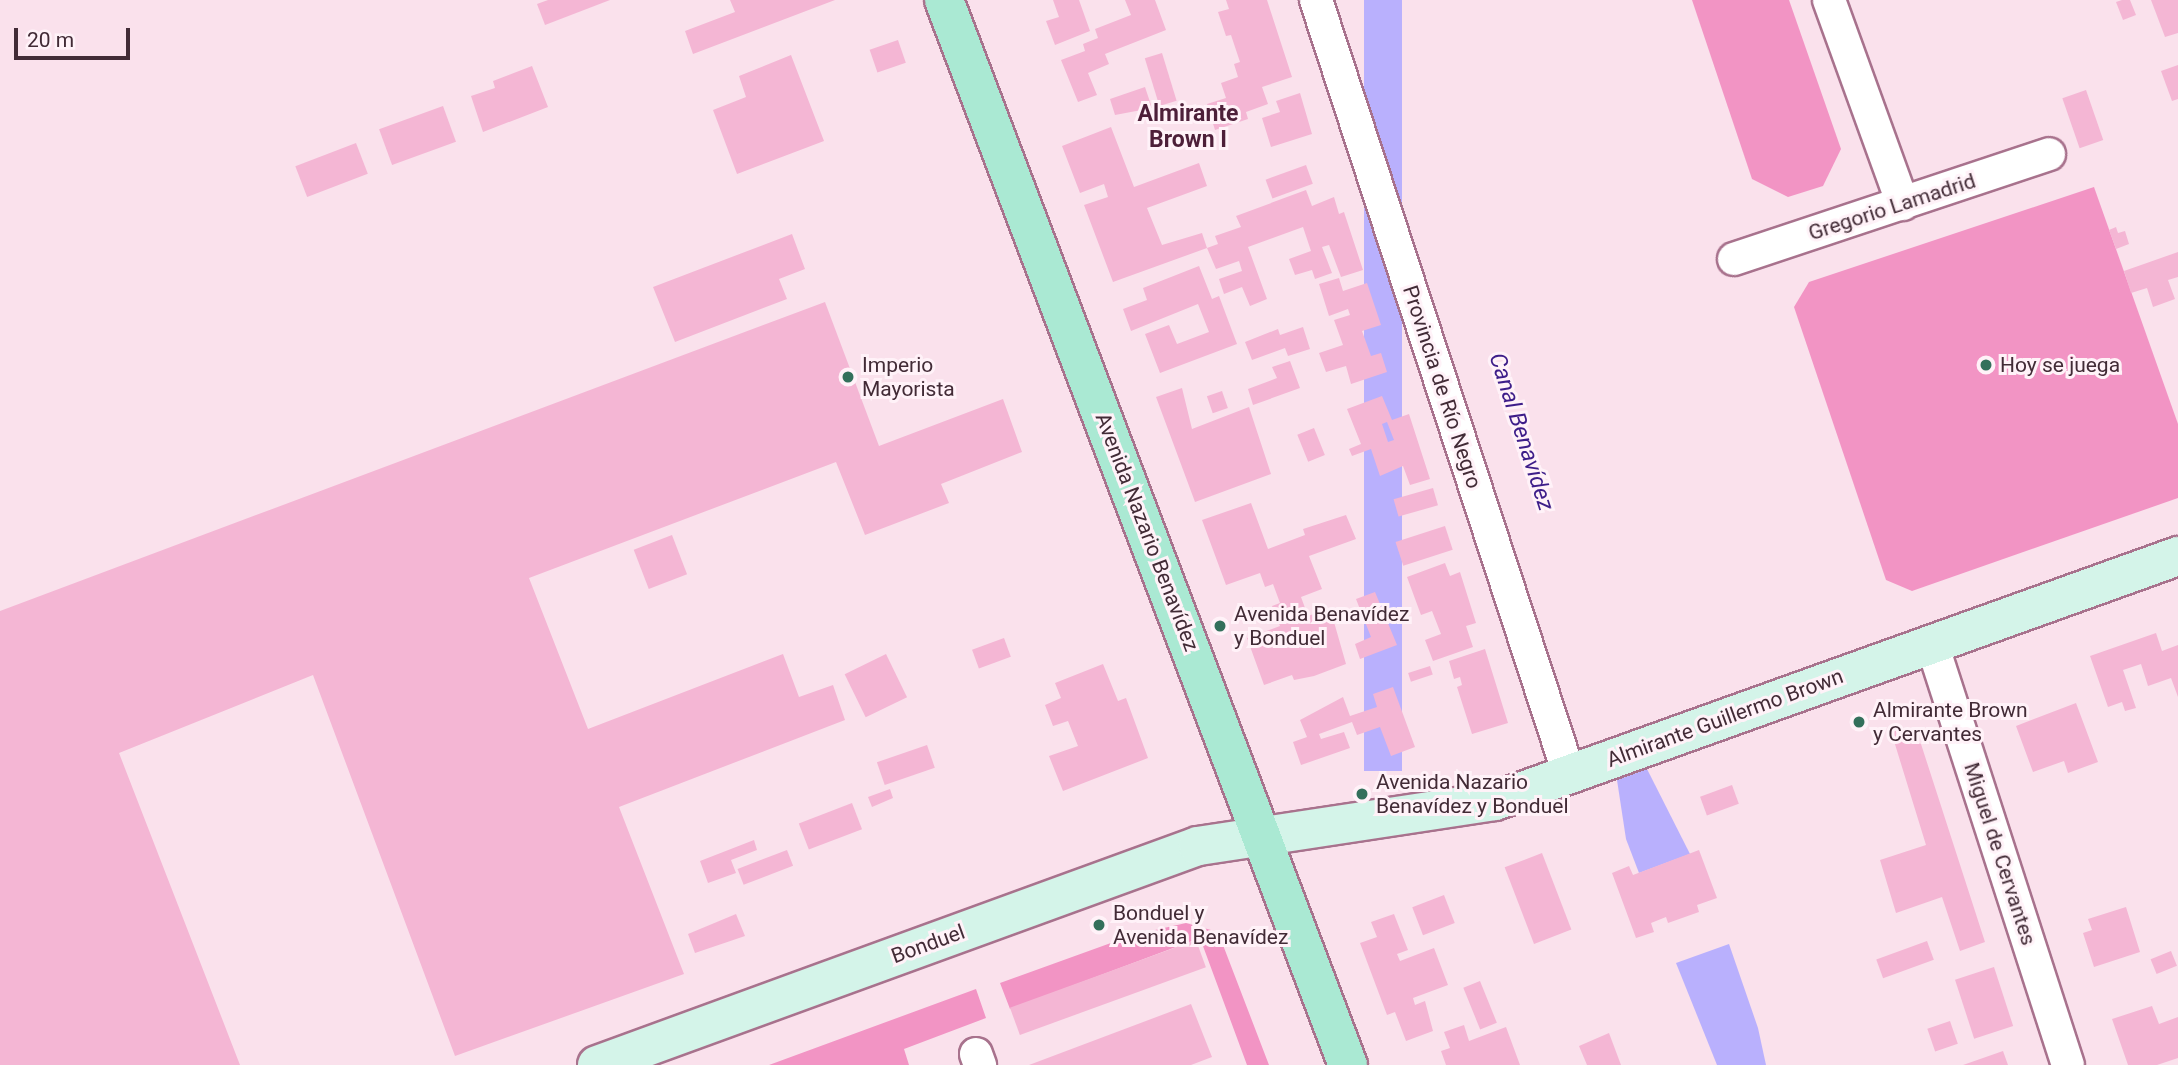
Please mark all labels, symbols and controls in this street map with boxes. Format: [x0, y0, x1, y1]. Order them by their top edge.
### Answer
scale bar [18, 14, 133, 58]
text: 20 m [27, 28, 74, 52]
district label: Almirante Brown I [1137, 100, 1239, 154]
street label: Gregorio Lamadrid [1805, 168, 1979, 246]
street label: Provincia de Río Negro [1397, 282, 1487, 492]
water label: Canal Benavídez [1483, 350, 1559, 514]
place label: Imperio Mayorista [862, 352, 955, 402]
place label: Hoy se juega [2000, 352, 2120, 378]
marker: Hoy se juega [1978, 357, 1994, 373]
marker: Imperio Mayorista [840, 369, 856, 385]
street label: Avenida Nazario Benavídez [1090, 409, 1204, 655]
place label: Avenida Benavídez y Bonduel [1234, 601, 1409, 651]
marker: Avenida Benavídez y Bonduel [1212, 618, 1228, 634]
street label: Almirante Guillermo Brown [1603, 663, 1847, 773]
place label: Almirante Brown y Cervantes [1873, 697, 2028, 747]
marker: Almirante Brown y Cervantes [1851, 714, 1867, 730]
street label: Miguel de Cervantes [1959, 760, 2041, 948]
place label: Avenida Nazario Benavídez y Bonduel [1376, 769, 1569, 819]
marker: Avenida Nazario Benavídez y Bonduel [1354, 786, 1370, 802]
place label: Bonduel y Avenida Benavídez [1113, 900, 1288, 950]
marker: Bonduel y Avenida Benavídez [1091, 917, 1107, 933]
street label: Bonduel [888, 919, 968, 969]

